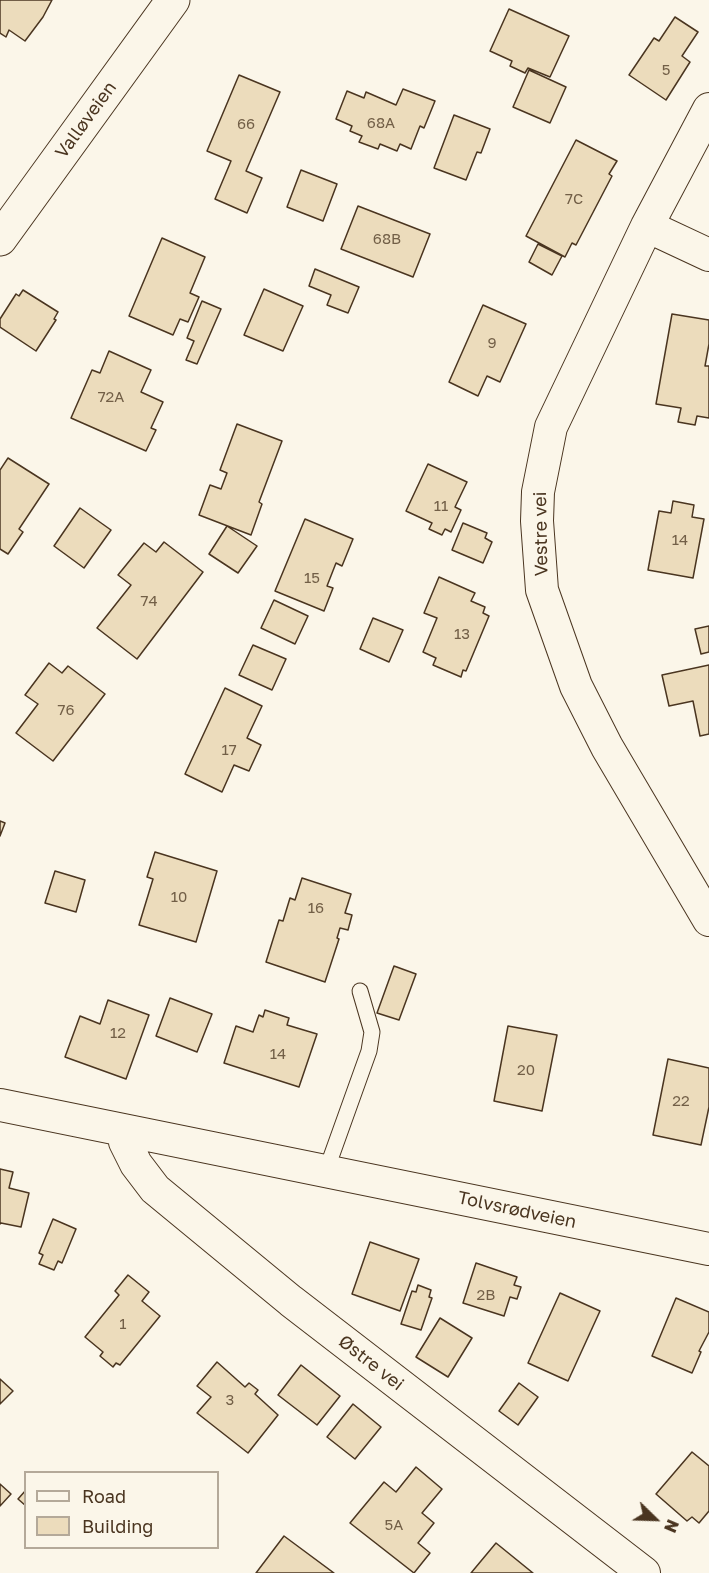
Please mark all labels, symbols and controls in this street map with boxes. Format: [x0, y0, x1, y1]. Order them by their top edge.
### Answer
house number: 5 [662, 61, 670, 79]
street label: Valløveien [51, 77, 121, 163]
house number: 68A [367, 114, 395, 132]
house number: 66 [237, 115, 255, 133]
house number: 7C [565, 190, 583, 208]
house number: 68B [373, 230, 401, 248]
house number: 9 [487, 334, 497, 352]
house number: 72A [98, 388, 124, 406]
street label: Vestre vei [529, 491, 553, 577]
house number: 11 [434, 497, 448, 515]
house number: 14 [672, 531, 688, 549]
house number: 15 [304, 569, 320, 587]
house number: 74 [140, 592, 158, 610]
house number: 13 [454, 625, 470, 643]
house number: 76 [57, 701, 75, 719]
house number: 17 [221, 741, 237, 759]
house number: 10 [171, 888, 187, 906]
house number: 16 [308, 899, 324, 917]
house number: 12 [110, 1024, 126, 1042]
house number: 14 [270, 1045, 286, 1063]
house number: 20 [517, 1061, 535, 1079]
house number: 22 [672, 1092, 690, 1110]
street label: Tolvsrødveien [456, 1187, 578, 1233]
house number: 2B [477, 1286, 495, 1304]
house number: 1 [119, 1315, 127, 1333]
street label: Østre vei [334, 1331, 408, 1395]
house number: 3 [226, 1391, 234, 1409]
legend [24, 1471, 219, 1549]
text: Road [82, 1485, 126, 1507]
north arrow [625, 1489, 685, 1549]
text: Building [82, 1515, 153, 1537]
house number: 5A [385, 1516, 403, 1534]
text: N [660, 1517, 683, 1536]

